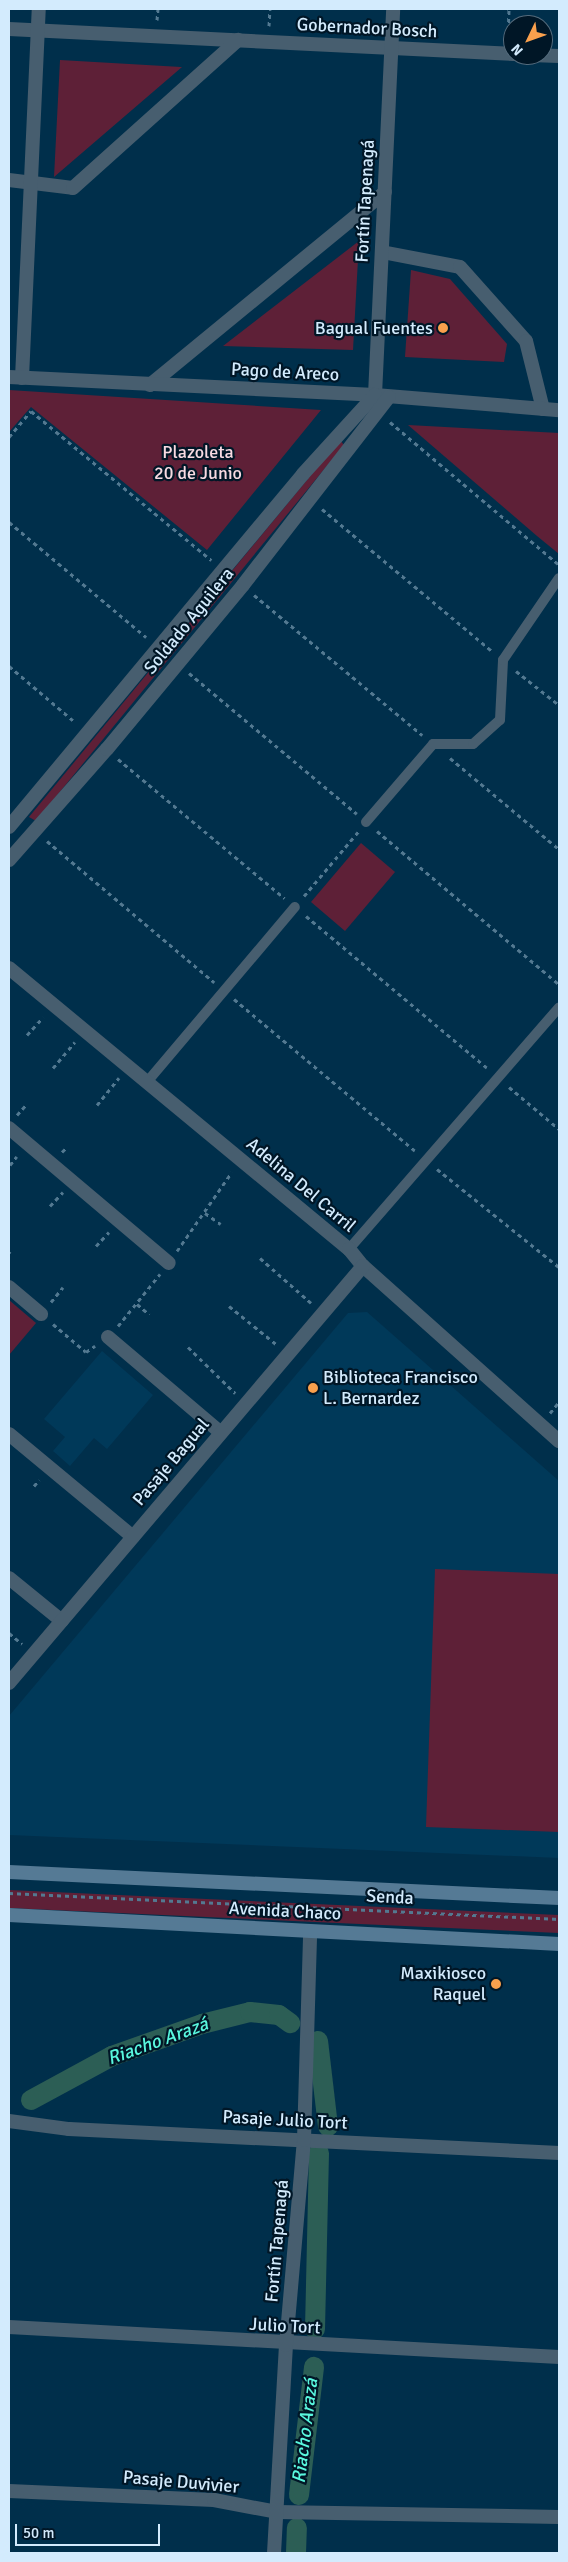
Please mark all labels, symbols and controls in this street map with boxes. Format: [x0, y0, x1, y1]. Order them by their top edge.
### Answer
street label: Gobernador Bosch [296, 14, 438, 42]
north arrow [503, 15, 553, 65]
text: N [508, 40, 527, 59]
street label: Fortín Tapenagá [351, 139, 379, 263]
place label: Bagual Fuentes [315, 317, 433, 339]
marker: Bagual Fuentes [437, 322, 449, 334]
street label: Pago de Areco [230, 358, 340, 386]
park label: Plazoleta 20 de Junio [154, 442, 242, 484]
street label: Soldado Aguilera [139, 563, 239, 679]
street label: Adelina Del Carril [242, 1133, 360, 1237]
place label: Biblioteca Francisco L. Bernardez [323, 1367, 478, 1410]
marker: Biblioteca Francisco L. Bernardez [307, 1382, 319, 1394]
street label: Pasaje Bagual [128, 1414, 214, 1510]
street label: Senda [366, 1885, 414, 1909]
street label: Avenida Chaco [228, 1897, 342, 1925]
place label: Maxikiosco Raquel [400, 1963, 486, 2006]
marker: Maxikiosco Raquel [490, 1978, 502, 1990]
water label: Riacho Arazá [104, 2013, 212, 2071]
street label: Pasaje Julio Tort [222, 2106, 348, 2134]
street label: Fortín Tapenagá [261, 2179, 293, 2303]
street label: Julio Tort [249, 2313, 321, 2339]
water label: Riacho Arazá [288, 2377, 324, 2485]
street label: Pasaje Duvivier [122, 2466, 240, 2498]
scale bar [18, 2514, 162, 2546]
text: 50 m [23, 2524, 54, 2542]

